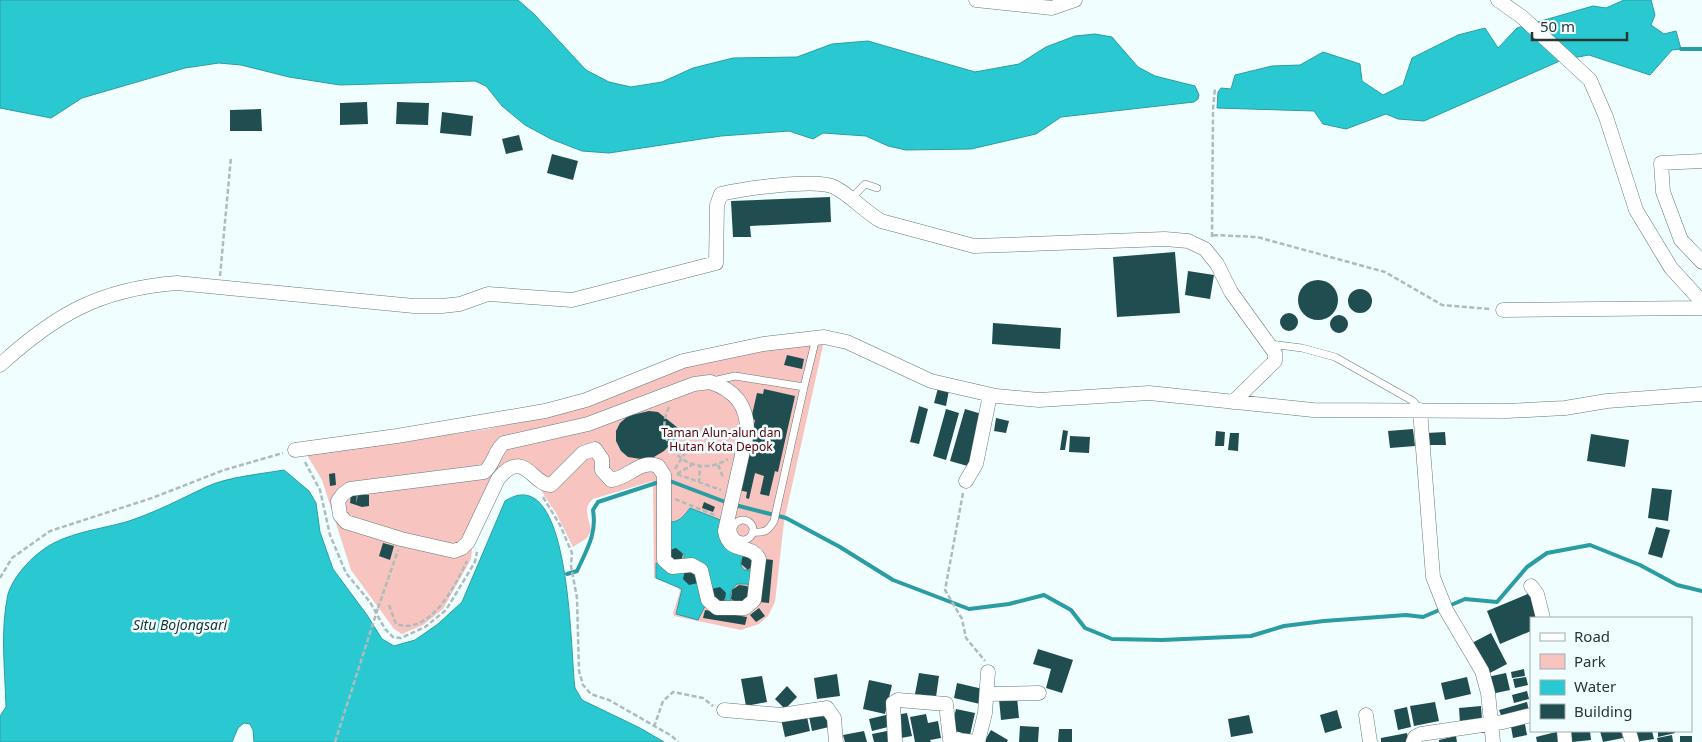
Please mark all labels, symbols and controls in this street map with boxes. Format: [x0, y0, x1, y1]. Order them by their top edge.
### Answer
scale bar [1532, 10, 1627, 42]
text: 50 m [1540, 16, 1575, 36]
park label: Taman Alun-alun dan Hutan Kota Depok [661, 424, 781, 455]
water label: Situ Bojongsari [133, 615, 228, 634]
legend [1530, 617, 1692, 732]
text: Road [1574, 626, 1610, 646]
text: Park [1574, 651, 1606, 671]
text: Water [1574, 676, 1616, 696]
text: Building [1574, 701, 1632, 721]

